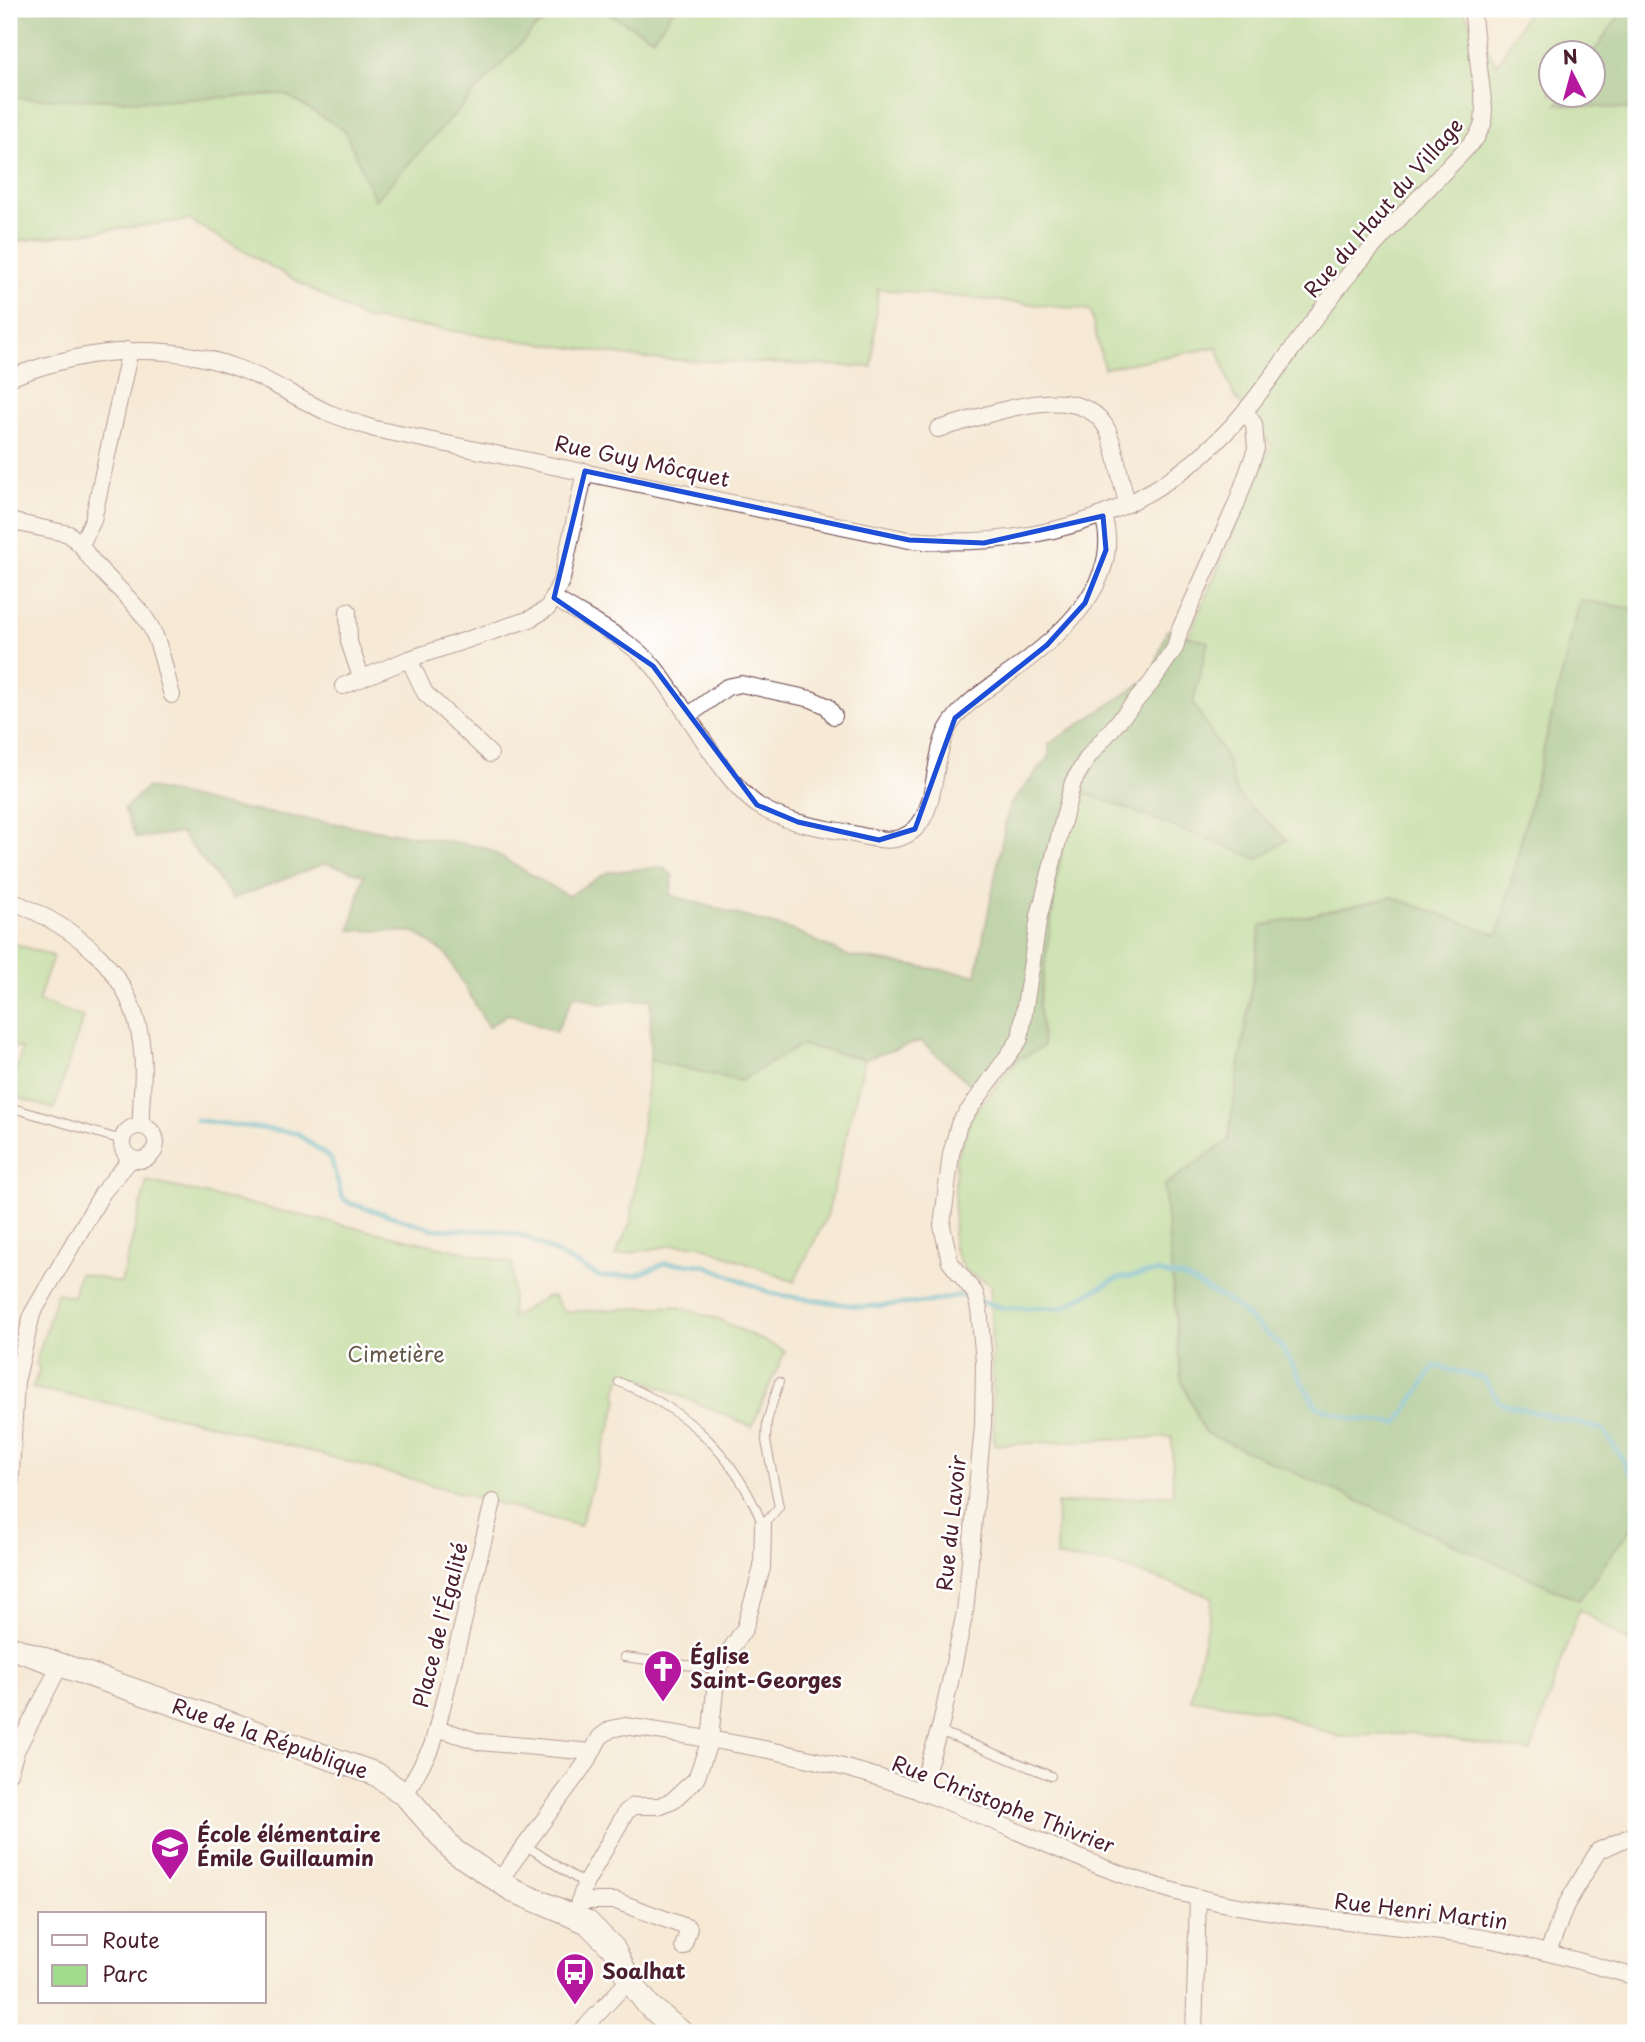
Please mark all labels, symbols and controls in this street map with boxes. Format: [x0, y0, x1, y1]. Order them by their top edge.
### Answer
north arrow [1536, 38, 1606, 108]
text: N [1561, 41, 1579, 71]
street label: Rue du Haut du Village [1295, 110, 1470, 304]
street label: Rue Guy Môcquet [552, 426, 733, 494]
park label: Cimetière [347, 1337, 445, 1369]
street label: Rue du Lavoir [927, 1452, 973, 1592]
street label: Place de l'Égalité [403, 1538, 475, 1711]
place label: Église Saint-Georges [690, 1639, 842, 1695]
church icon: Église Saint-Georges [642, 1648, 684, 1703]
street label: Rue de la République [168, 1689, 373, 1786]
street label: Rue Christophe Thivrier [888, 1746, 1120, 1860]
place label: École élémentaire Émile Guillaumin [197, 1817, 381, 1873]
school or university icon: École élémentaire Émile Guillaumin [149, 1826, 191, 1881]
street label: Rue Henri Martin [1333, 1883, 1510, 1937]
legend [38, 1912, 266, 2004]
text: Route [102, 1923, 160, 1955]
bus stop icon: Soalhat [554, 1951, 596, 2006]
place label: Soalhat [602, 1954, 686, 1986]
text: Parc [102, 1957, 148, 1989]

